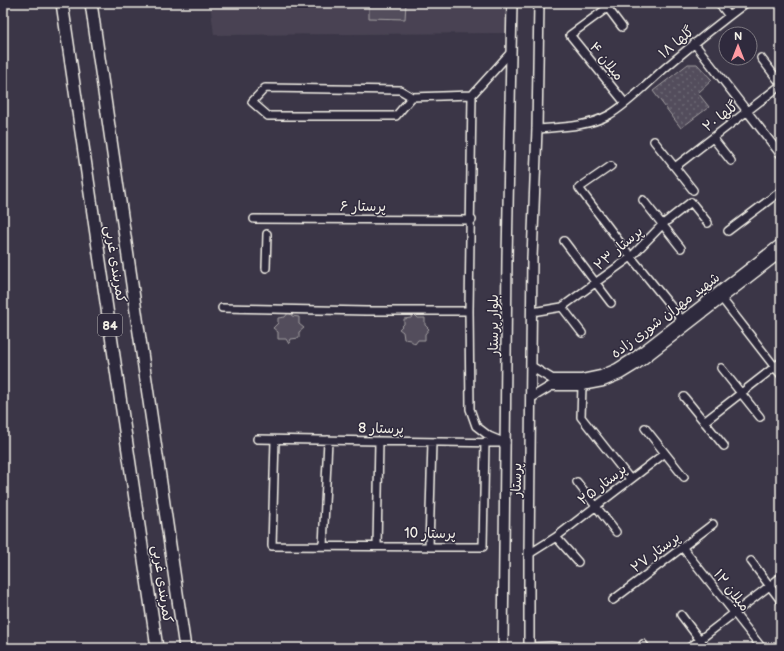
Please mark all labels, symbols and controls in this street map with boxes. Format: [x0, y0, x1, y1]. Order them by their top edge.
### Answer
street label: گلها ۱۸ [655, 23, 697, 62]
north arrow [718, 26, 758, 66]
text: N [734, 30, 742, 43]
street label: میلان ۴ [586, 39, 627, 84]
street label: گلها ۲۰ [699, 97, 741, 135]
street label: پرستار ۶ [340, 198, 386, 216]
street label: پرستار ۲۳ [591, 223, 647, 275]
street label: کمربندی غربی [101, 224, 130, 304]
street label: شهید مهران شوری زاده [608, 269, 723, 362]
street label: بلوار پرستار [485, 294, 503, 357]
road number: 84 [98, 314, 122, 336]
street label: پرستار 8 [358, 420, 404, 438]
street label: پرستار ۲۵ [575, 460, 631, 509]
street label: پرستار [508, 463, 526, 498]
street label: پرستار 10 [404, 525, 456, 543]
street label: پرستار ۲۷ [627, 528, 684, 577]
street label: کمربندی غربی [149, 544, 176, 624]
street label: میلان ۱۲ [710, 566, 753, 615]

